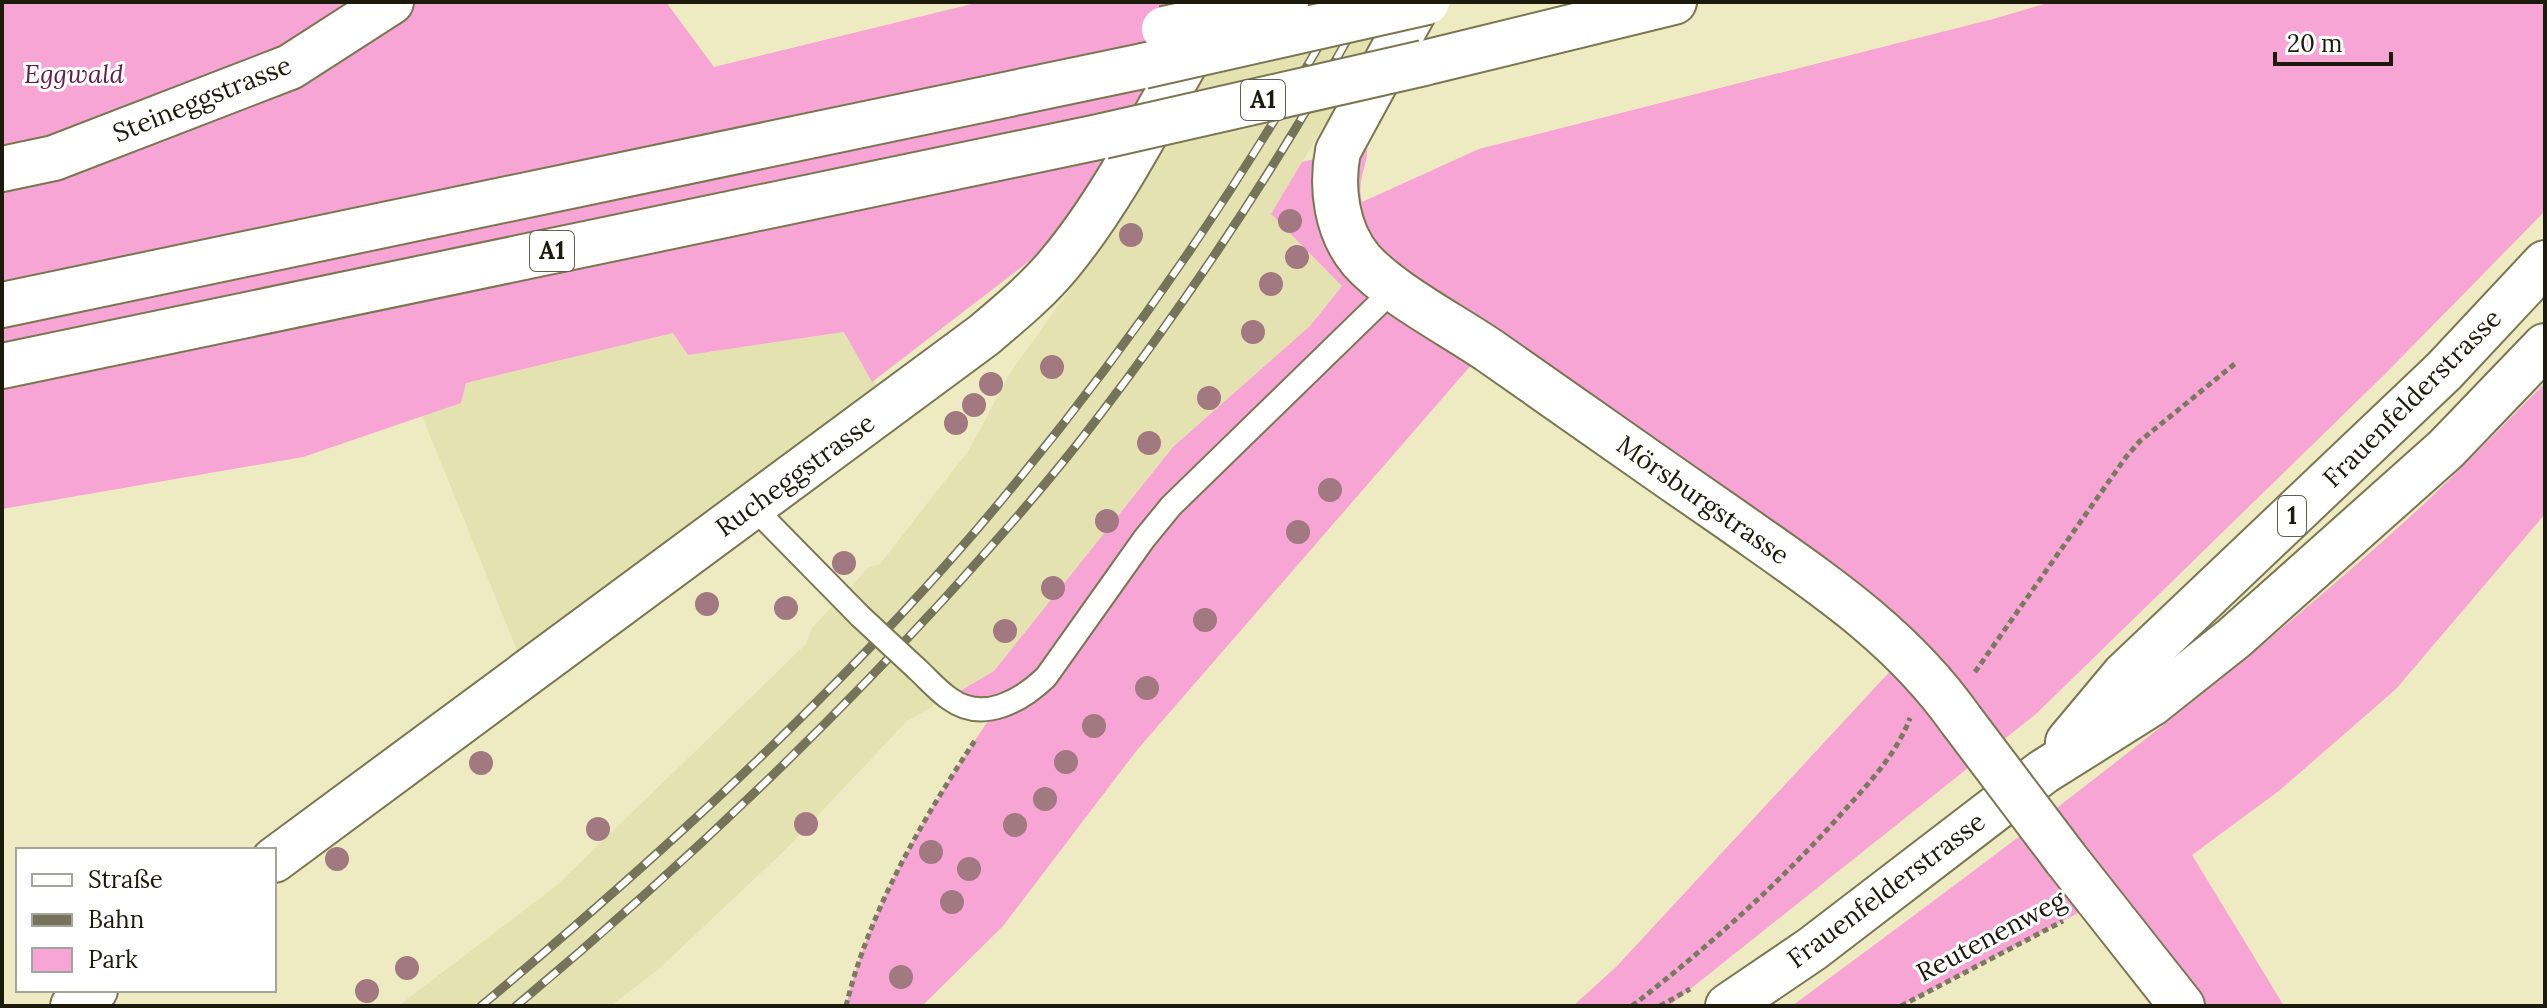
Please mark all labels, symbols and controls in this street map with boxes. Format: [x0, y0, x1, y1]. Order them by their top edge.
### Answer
scale bar [2275, 16, 2391, 66]
text: 20 m [2287, 28, 2343, 59]
street label: Steineggstrasse [108, 48, 296, 149]
park label: Eggwald [24, 57, 125, 90]
road number: A1 [1241, 80, 1285, 120]
road number: A1 [530, 231, 574, 271]
street label: Frauenfelderstrasse [2315, 301, 2508, 494]
street label: Rucheggstrasse [709, 406, 881, 543]
street label: Mörsburgstrasse [1611, 428, 1796, 571]
road number: 1 [2278, 496, 2306, 536]
street label: Frauenfelderstrasse [1780, 804, 1991, 975]
legend [16, 848, 276, 992]
text: Straße [88, 864, 163, 895]
street label: Reutenenweg [1911, 882, 2072, 989]
text: Bahn [88, 904, 144, 935]
text: Park [88, 944, 138, 975]

